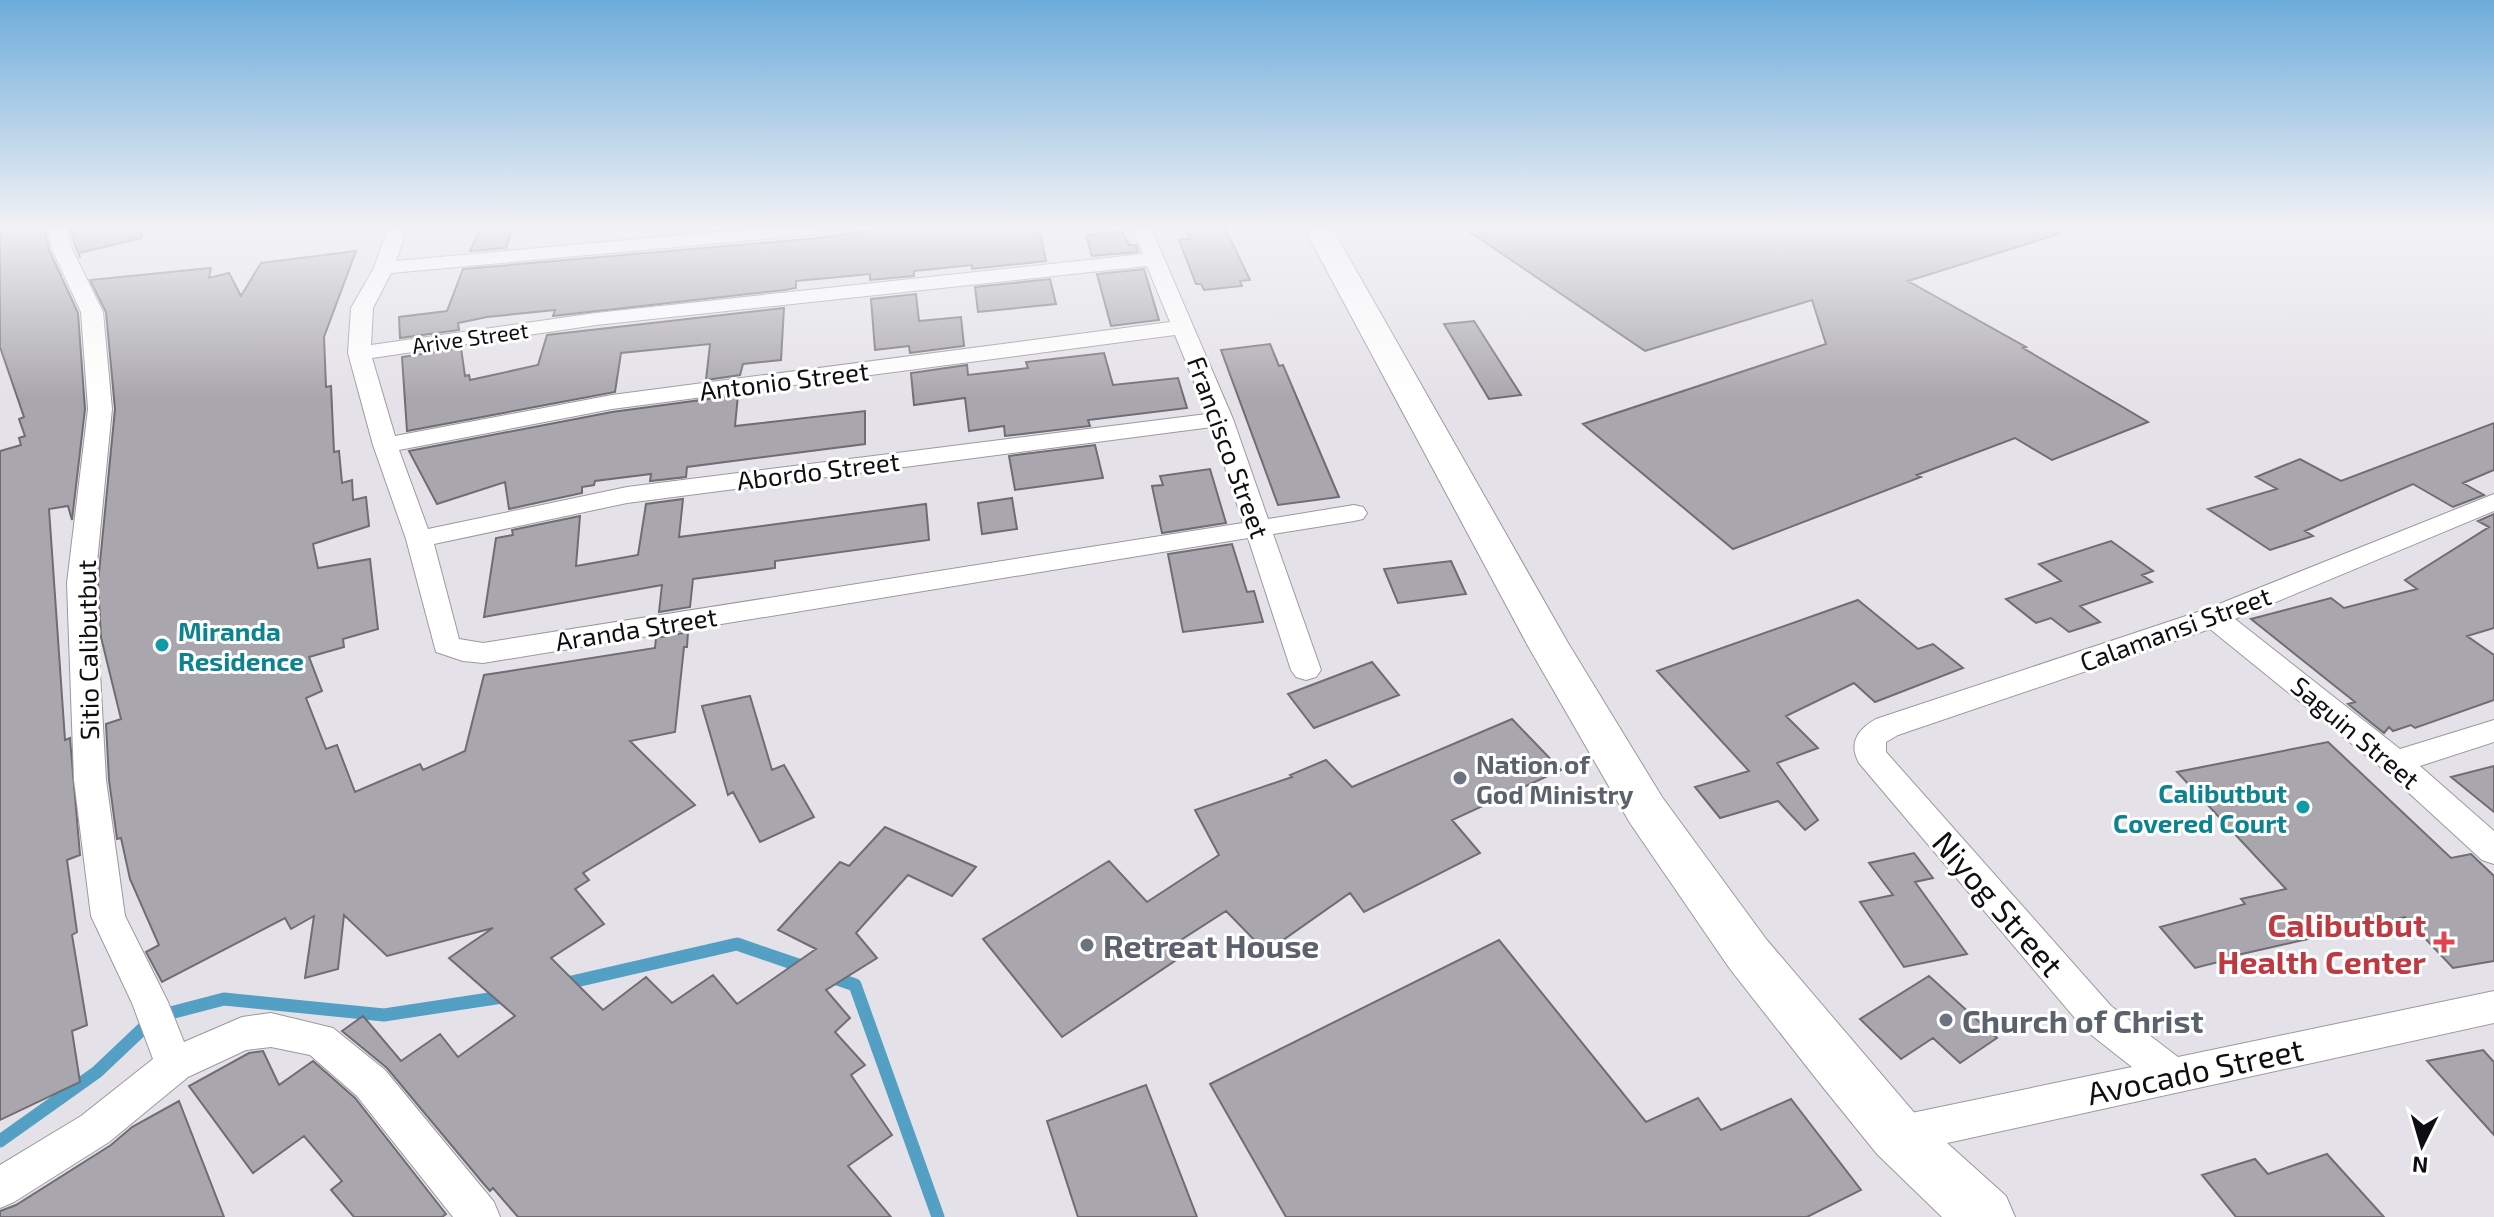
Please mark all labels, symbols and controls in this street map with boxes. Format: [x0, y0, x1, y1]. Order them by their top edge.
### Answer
street label: Arive Street [410, 316, 530, 358]
street label: Francisco Street [1182, 352, 1276, 542]
street label: Antonio Street [698, 354, 871, 406]
street label: Abordo Street [735, 445, 901, 495]
street label: Sitio Calibutbut [70, 559, 104, 740]
street label: Calamansi Street [2075, 579, 2275, 677]
street label: Aranda Street [553, 600, 719, 656]
place label: Miranda Residence [178, 615, 304, 676]
marker: Miranda Residence [153, 636, 171, 654]
street label: Saguin Street [2286, 669, 2426, 795]
place label: Nation of God Ministry [1476, 748, 1634, 810]
marker: Nation of God Ministry [1451, 769, 1469, 787]
place label: Calibutbut Covered Court [2113, 777, 2287, 838]
marker: Calibutbut Covered Court [2294, 798, 2312, 816]
street label: Niyog Street [1926, 823, 2072, 983]
place label: Calibutbut Health Center [2217, 905, 2426, 980]
place label: Retreat House [1103, 926, 1319, 964]
marker: Calibutbut Health Center [2433, 931, 2455, 953]
marker: Retreat House [1078, 936, 1096, 954]
place label: Church of Christ [1962, 1001, 2204, 1039]
marker: Church of Christ [1937, 1011, 1955, 1029]
street label: Avocado Street [2083, 1029, 2307, 1111]
north arrow [2382, 1105, 2462, 1185]
text: N [2411, 1152, 2429, 1180]

